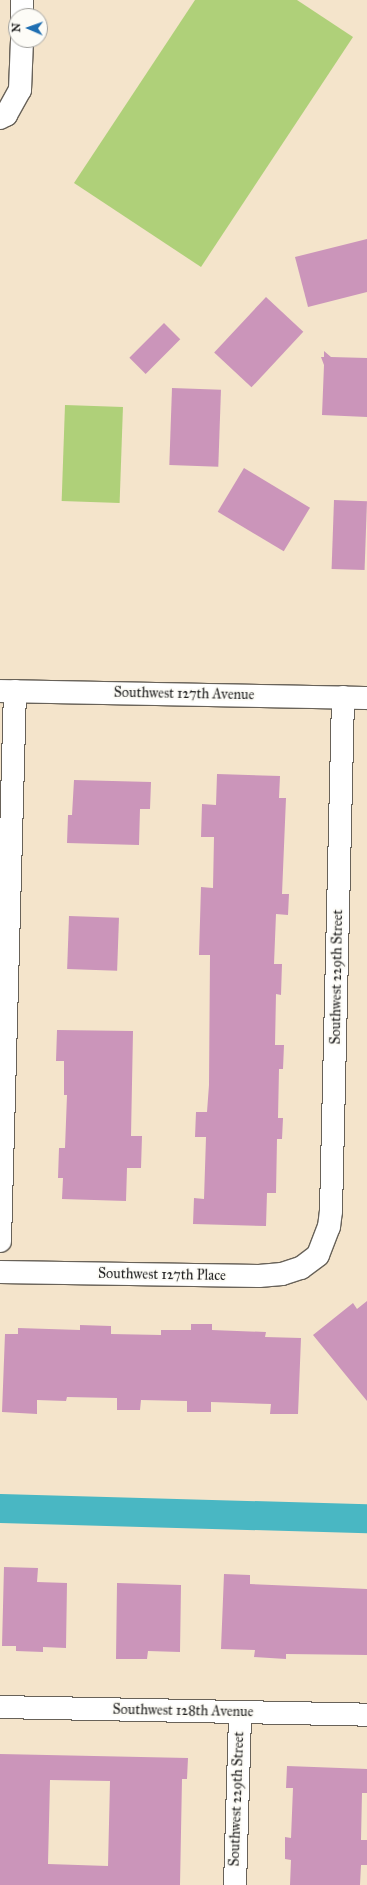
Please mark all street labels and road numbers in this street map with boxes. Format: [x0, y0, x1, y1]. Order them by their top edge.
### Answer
street label: Southwest 127th Avenue [114, 684, 254, 704]
street label: Southwest 229th Street [327, 909, 347, 1045]
street label: Southwest 127th Place [98, 1265, 226, 1285]
street label: Southwest 128th Avenue [112, 1701, 254, 1721]
street label: Southwest 229th Street [226, 1731, 248, 1867]

